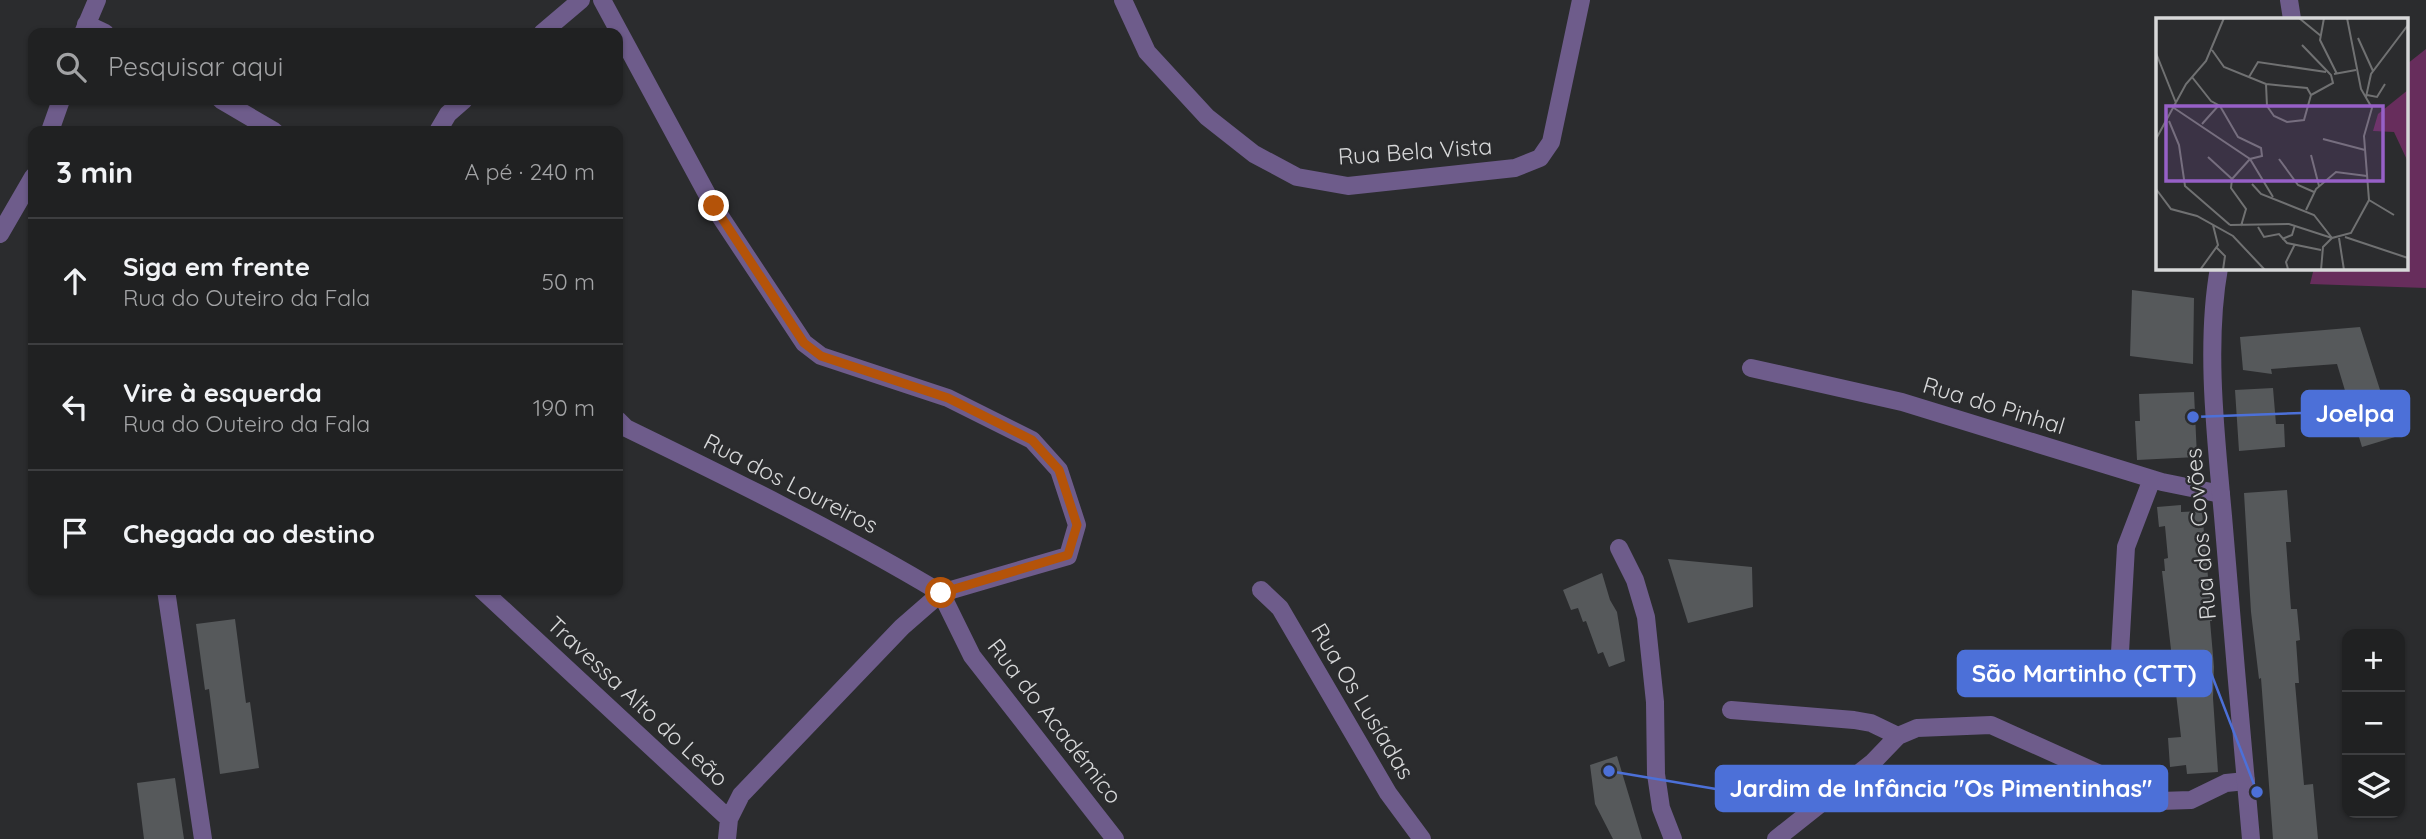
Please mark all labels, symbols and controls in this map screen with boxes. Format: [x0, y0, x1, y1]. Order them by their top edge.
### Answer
inset map [2156, 18, 2408, 270]
search box [28, 28, 623, 105]
icon: search [52, 48, 90, 86]
text: Pesquisar aqui [108, 50, 283, 83]
street label: Rua Bela Vista [1337, 131, 1493, 171]
text: 3 min [56, 153, 133, 191]
text: A pé · 240 m [464, 157, 595, 186]
route end [698, 190, 729, 221]
text: Siga em frente [123, 250, 310, 283]
icon: ahead [56, 262, 94, 300]
text: 50 m [542, 267, 595, 296]
text: Rua do Outeiro da Fala [123, 283, 370, 312]
street label: Rua do Pinhal [1920, 370, 2068, 440]
text: Vire à esquerda [123, 376, 322, 409]
icon: left [56, 388, 94, 426]
callout: Joelpa [2302, 391, 2409, 436]
text: 190 m [533, 393, 595, 422]
text: Joelpa [2315, 398, 2395, 428]
text: Rua do Outeiro da Fala [123, 409, 370, 438]
street label: Rua dos Loureiros [699, 427, 883, 539]
street label: Rua dos Covões [2178, 447, 2222, 621]
icon: arrive [56, 514, 94, 552]
text: Chegada ao destino [123, 517, 375, 550]
route start [925, 577, 956, 608]
street label: Travessa Alto do Leão [541, 610, 735, 792]
street label: Rua Os Lusíadas [1305, 618, 1421, 784]
map controls [2342, 629, 2405, 818]
button: + [2342, 629, 2405, 692]
street label: Rua do Académico [981, 632, 1129, 810]
callout: São Martinho (CTT) [1958, 651, 2211, 696]
text: São Martinho (CTT) [1972, 658, 2196, 688]
button: − [2342, 692, 2405, 755]
button: layers [2342, 755, 2405, 818]
callout: Jardim de Infância "Os Pimentinhas" [1716, 766, 2167, 811]
text: Jardim de Infância "Os Pimentinhas" [1730, 773, 2152, 803]

